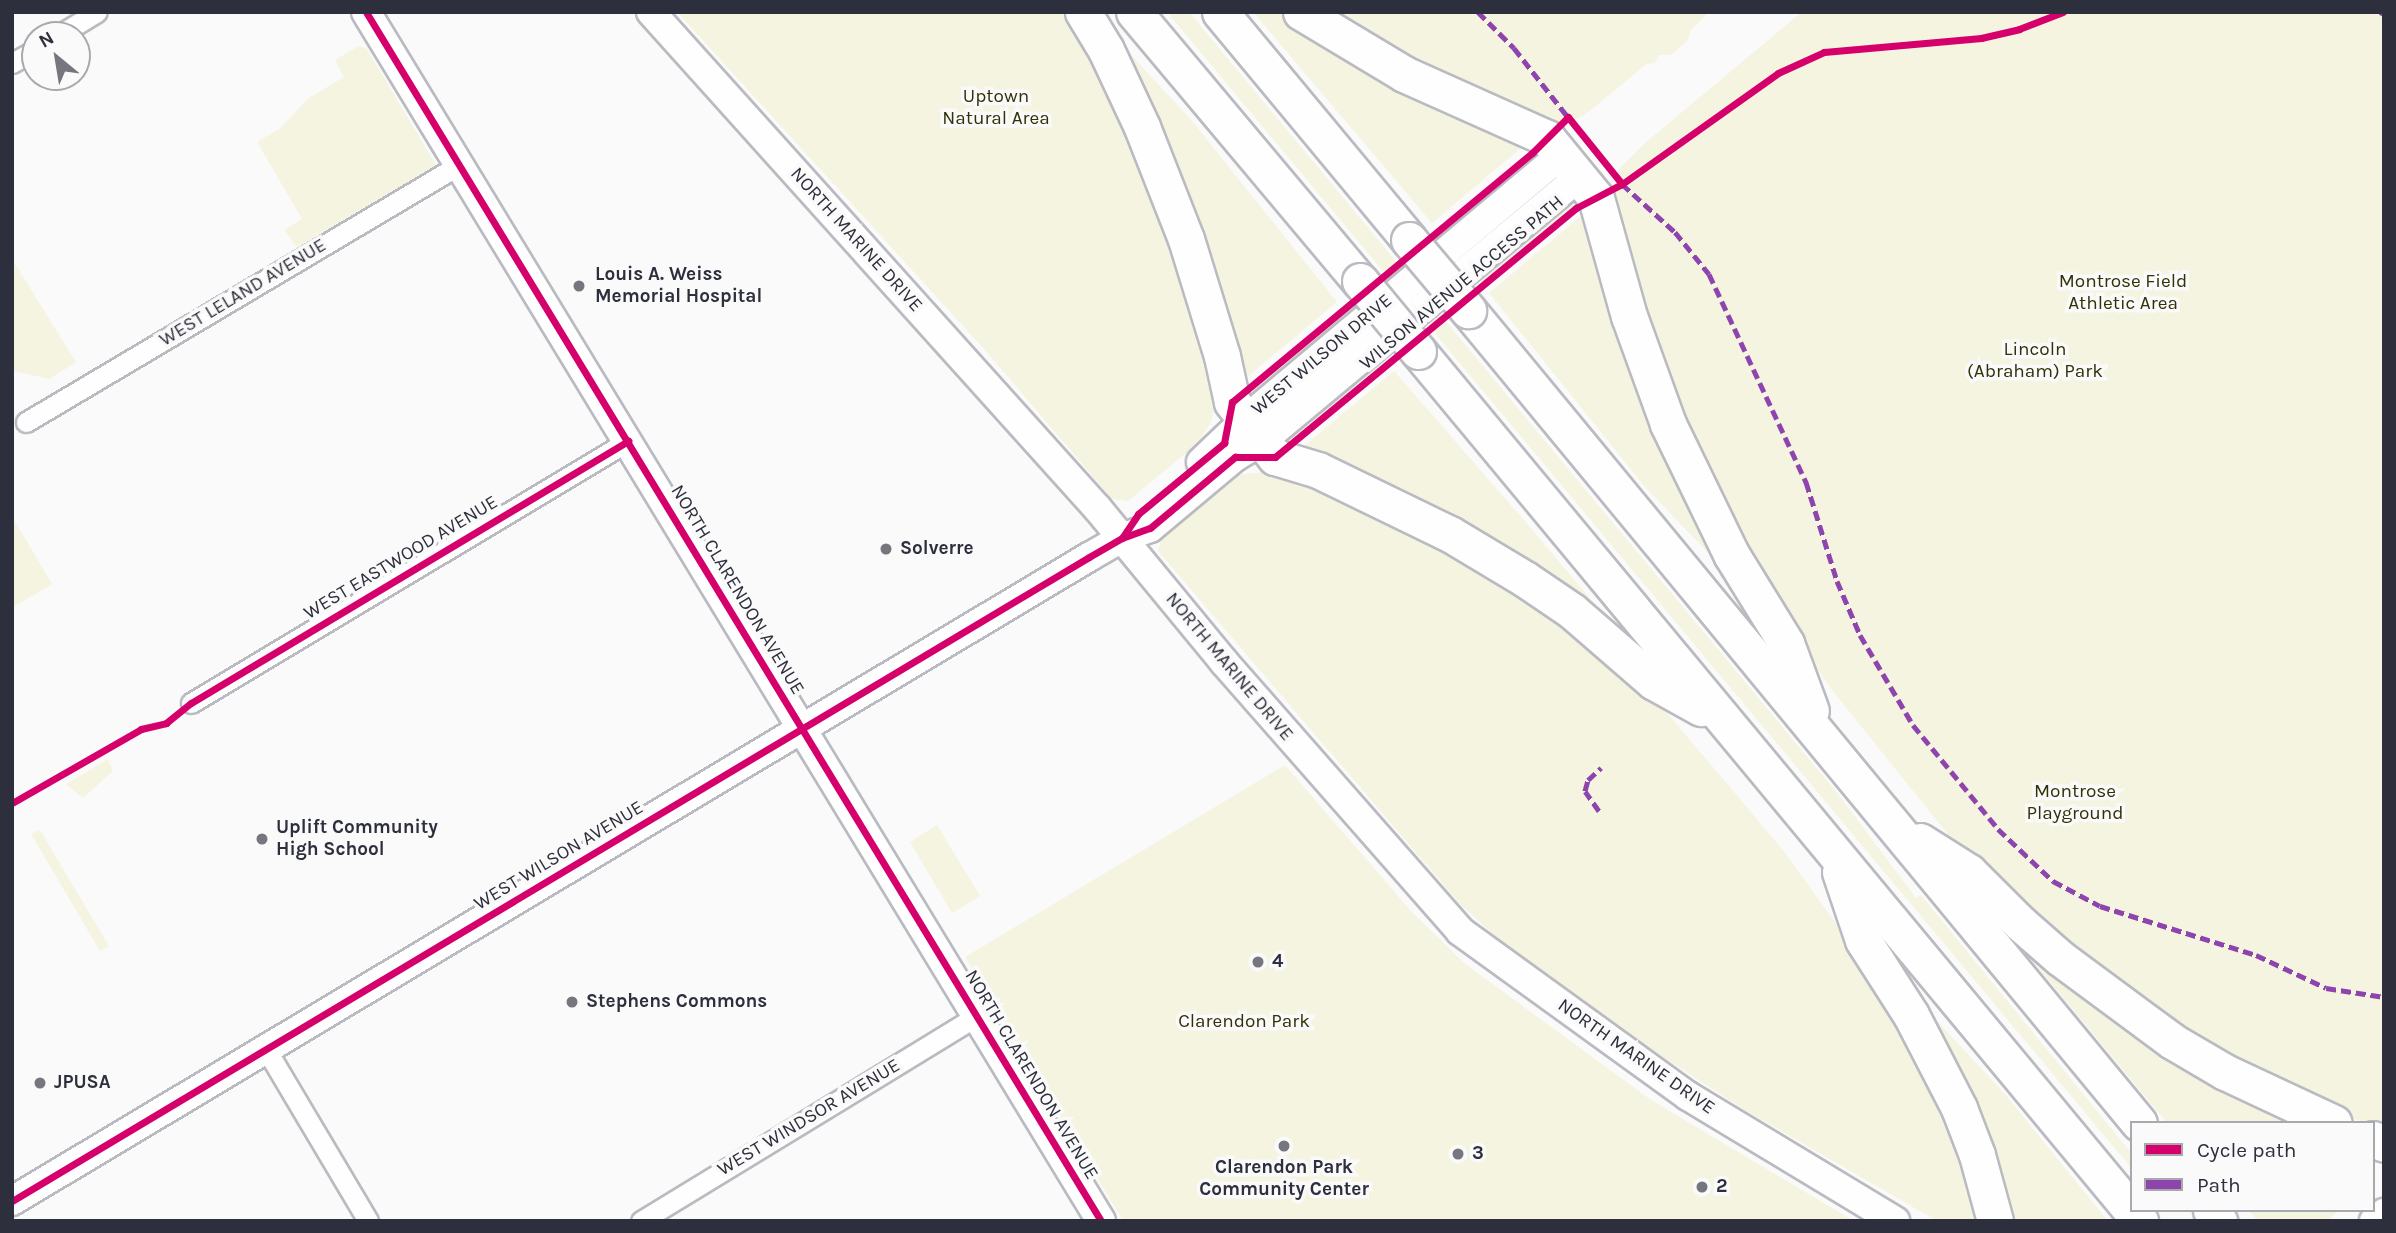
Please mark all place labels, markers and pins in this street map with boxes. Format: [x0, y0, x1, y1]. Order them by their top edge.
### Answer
place label: Louis A. Weiss Memorial Hospital [595, 264, 762, 308]
marker: Louis A. Weiss Memorial Hospital [569, 276, 589, 296]
place label: Solverre [900, 538, 974, 560]
marker: Solverre [878, 541, 894, 557]
place label: Uplift Community High School [276, 817, 438, 861]
marker: Uplift Community High School [254, 831, 270, 847]
place label: 4 [1272, 951, 1283, 973]
marker: 4 [1250, 954, 1266, 970]
place label: Stephens Commons [586, 991, 767, 1013]
marker: Stephens Commons [564, 994, 580, 1010]
place label: JPUSA [54, 1072, 111, 1094]
marker: JPUSA [32, 1075, 48, 1091]
marker: Clarendon Park Community Center [1276, 1138, 1292, 1154]
place label: 3 [1472, 1143, 1484, 1165]
marker: 3 [1450, 1146, 1466, 1162]
place label: Clarendon Park Community Center [1199, 1157, 1369, 1201]
place label: 2 [1716, 1176, 1727, 1198]
marker: 2 [1694, 1179, 1710, 1195]

